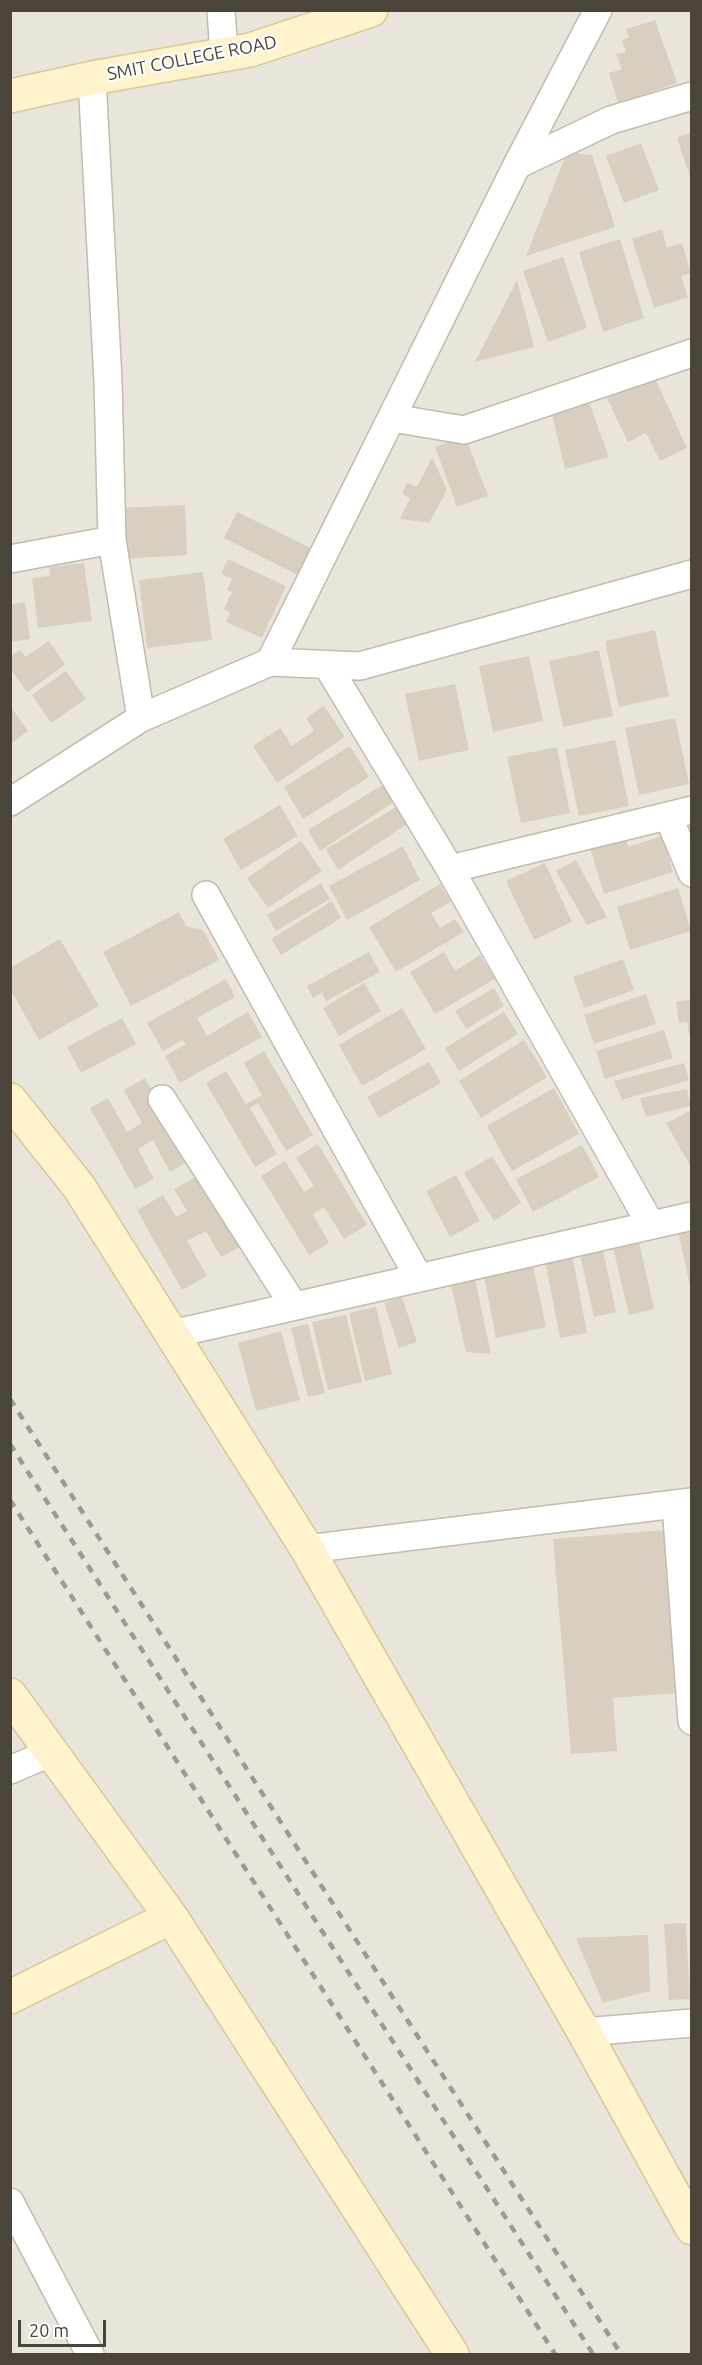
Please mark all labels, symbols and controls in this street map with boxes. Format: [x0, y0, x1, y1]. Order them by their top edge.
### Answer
street label: SMIT COLLEGE ROAD [105, 31, 279, 85]
scale bar [21, 2308, 110, 2346]
text: 20 m [29, 2320, 69, 2340]

